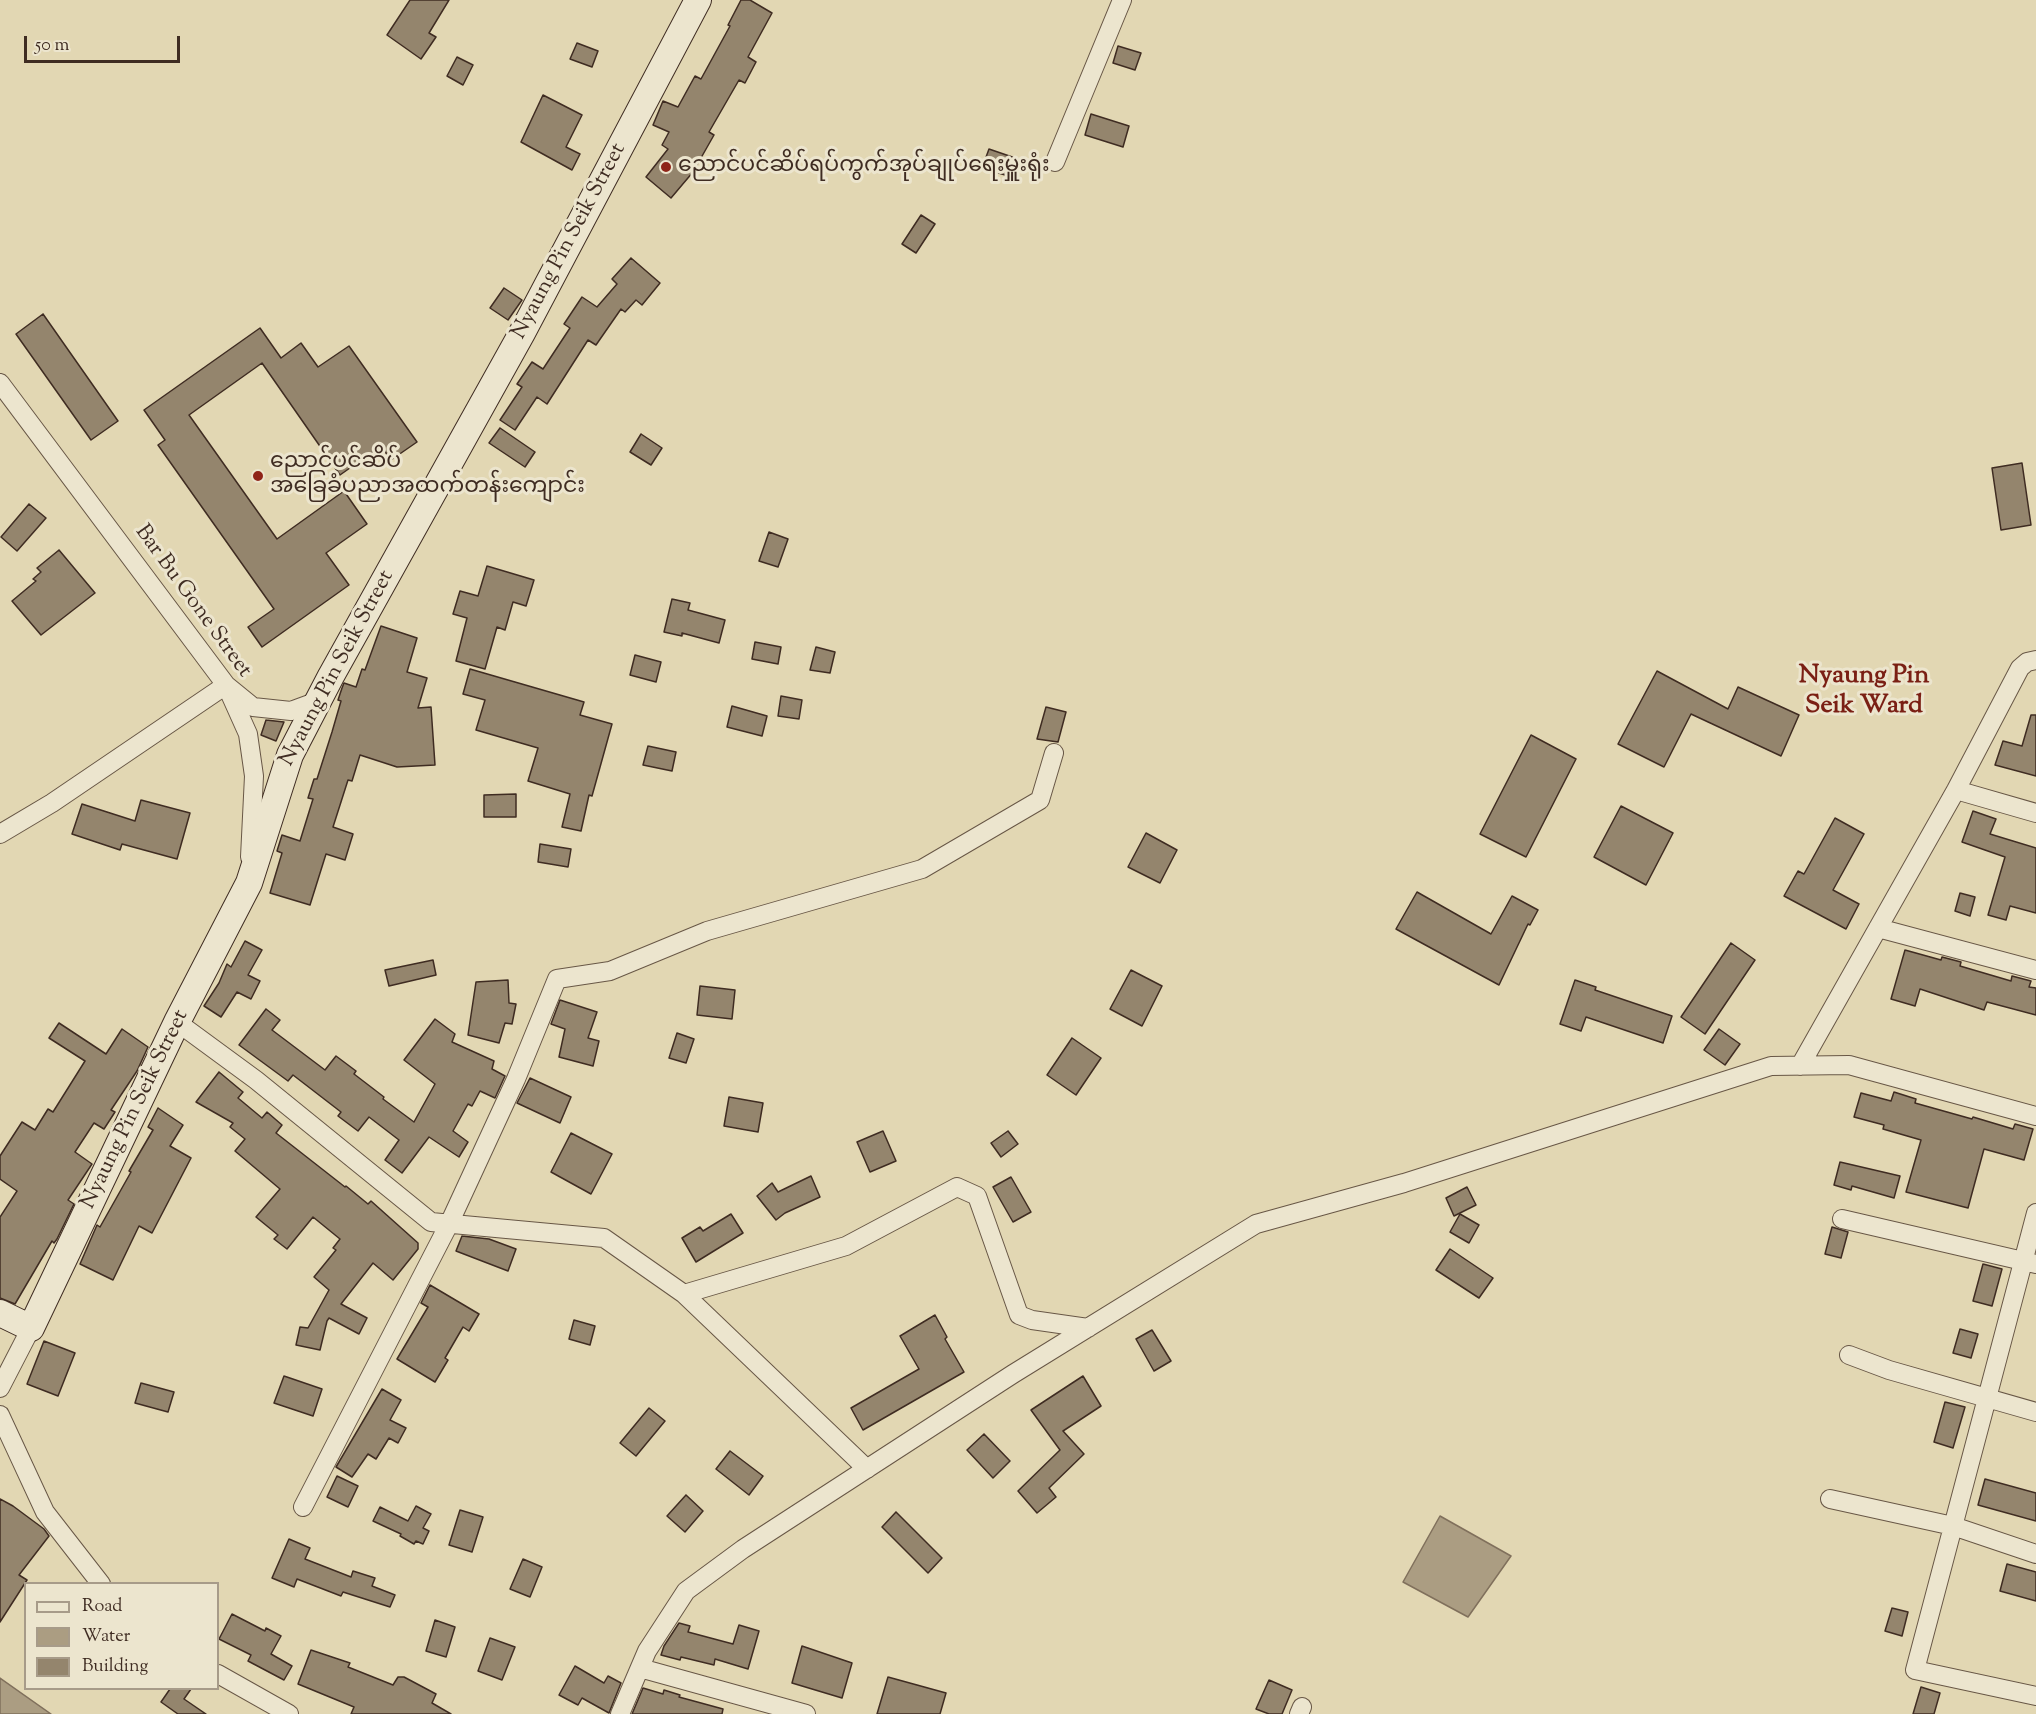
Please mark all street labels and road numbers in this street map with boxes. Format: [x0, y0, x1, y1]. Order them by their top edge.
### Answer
street label: Nyaung Pin Seik Street [507, 139, 633, 345]
street label: Bar Bu Gone Street [128, 520, 256, 684]
street label: Nyaung Pin Seik Street [275, 566, 401, 772]
street label: Nyaung Pin Seik Street [76, 1006, 196, 1214]

